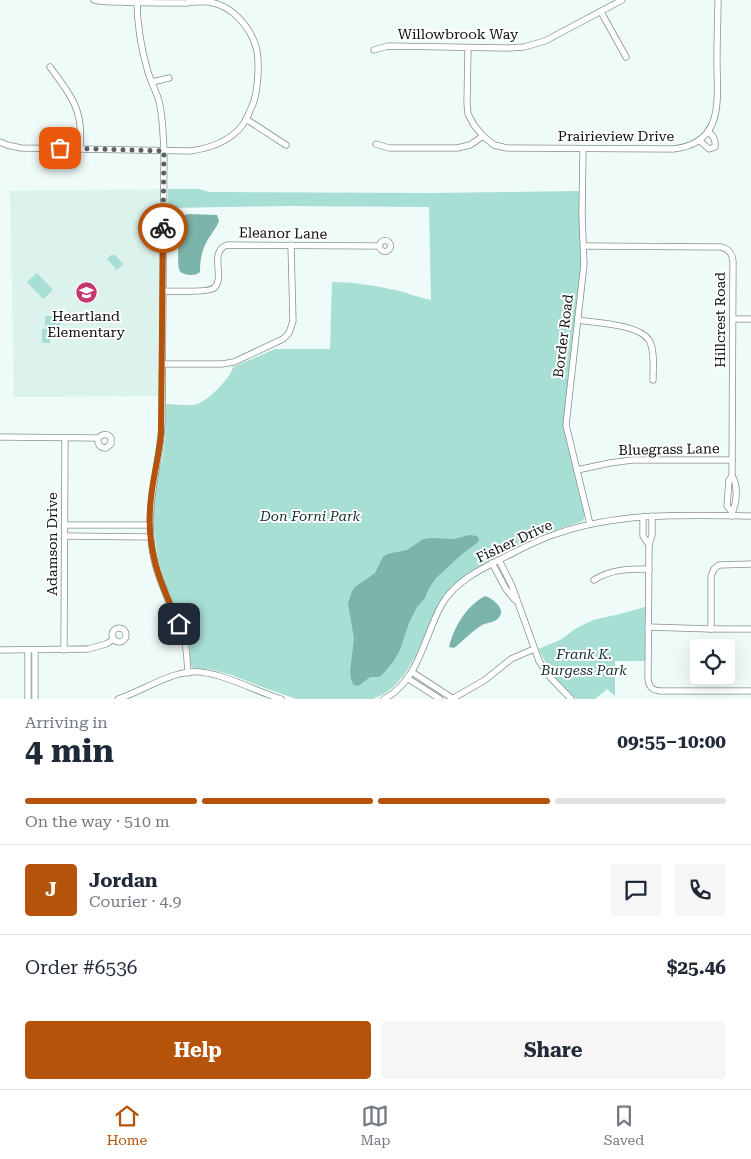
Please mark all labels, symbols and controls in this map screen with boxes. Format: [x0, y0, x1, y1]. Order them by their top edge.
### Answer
street label: Willowbrook Way [398, 26, 519, 42]
pin [39, 127, 81, 169]
street label: Prairieview Drive [558, 128, 674, 144]
icon: bag [46, 134, 74, 162]
courier [138, 203, 188, 253]
icon: bike [149, 214, 177, 242]
street label: Eleanor Lane [239, 224, 328, 242]
street label: Hillcrest Road [712, 272, 728, 368]
school or university icon: Heartland Elementary [74, 281, 98, 305]
street label: Border Road [550, 293, 576, 379]
place label: Heartland Elementary [47, 308, 125, 340]
street label: Bluegrass Lane [618, 440, 720, 458]
street label: Adamson Drive [44, 492, 60, 596]
park label: Don Forni Park [259, 508, 361, 524]
street label: Fisher Drive [473, 516, 555, 566]
pin [158, 603, 200, 645]
icon: home [165, 610, 193, 638]
map controls [690, 639, 735, 684]
button: locate [690, 639, 735, 684]
park label: Frank K. Burgess Park [540, 646, 627, 678]
text: Arriving in [25, 713, 108, 732]
text: 09:55–10:00 [617, 730, 726, 753]
text: 4 min [25, 732, 114, 770]
text: On the way · 510 m [25, 812, 170, 831]
button: chat [610, 864, 662, 916]
button: phone [674, 864, 726, 916]
text: Jordan [89, 869, 158, 892]
text: J [45, 878, 57, 901]
text: Courier · 4.9 [89, 892, 182, 911]
text: Order #6536 [25, 956, 137, 979]
text: $25.46 [667, 956, 726, 979]
button: Help [25, 1021, 371, 1079]
button: Share [381, 1021, 726, 1079]
tab: Home [107, 1102, 147, 1148]
tab: Map [361, 1102, 390, 1148]
tab: Saved [604, 1102, 644, 1148]

